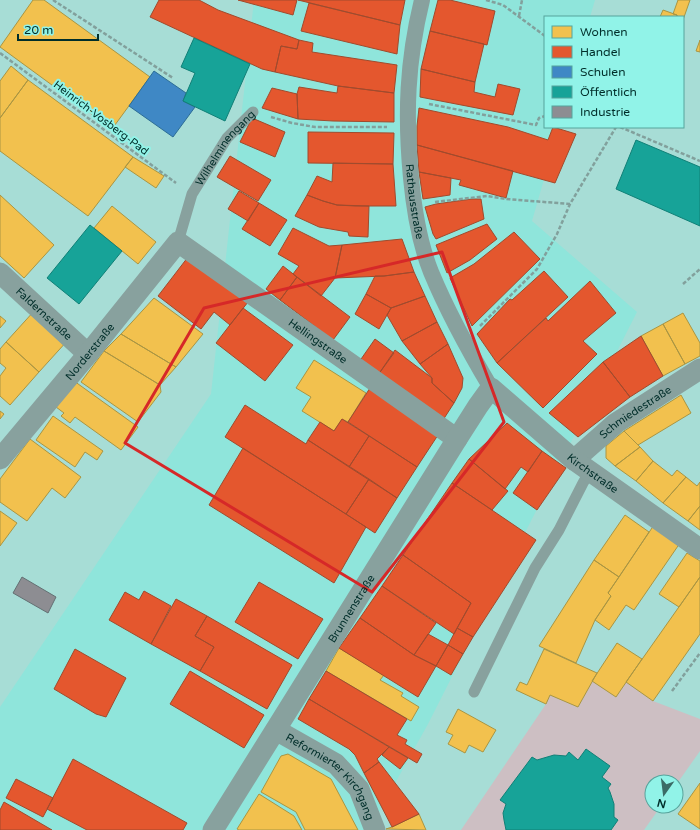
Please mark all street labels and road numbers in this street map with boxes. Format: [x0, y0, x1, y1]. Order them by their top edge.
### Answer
street label: Heinrich-Vosberg-Pad [51, 78, 151, 158]
street label: Wilhelminengang [192, 107, 258, 188]
street label: Rathausstraße [403, 163, 427, 240]
street label: Faldernstraße [13, 285, 75, 343]
street label: Hellingstraße [286, 316, 350, 366]
street label: Norderstraße [63, 320, 117, 383]
street label: Schmiedestraße [597, 383, 674, 441]
street label: Kirchstraße [565, 451, 621, 496]
street label: Brunnenstraße [325, 572, 377, 645]
street label: Reformierter Kirchgang [284, 730, 377, 822]

